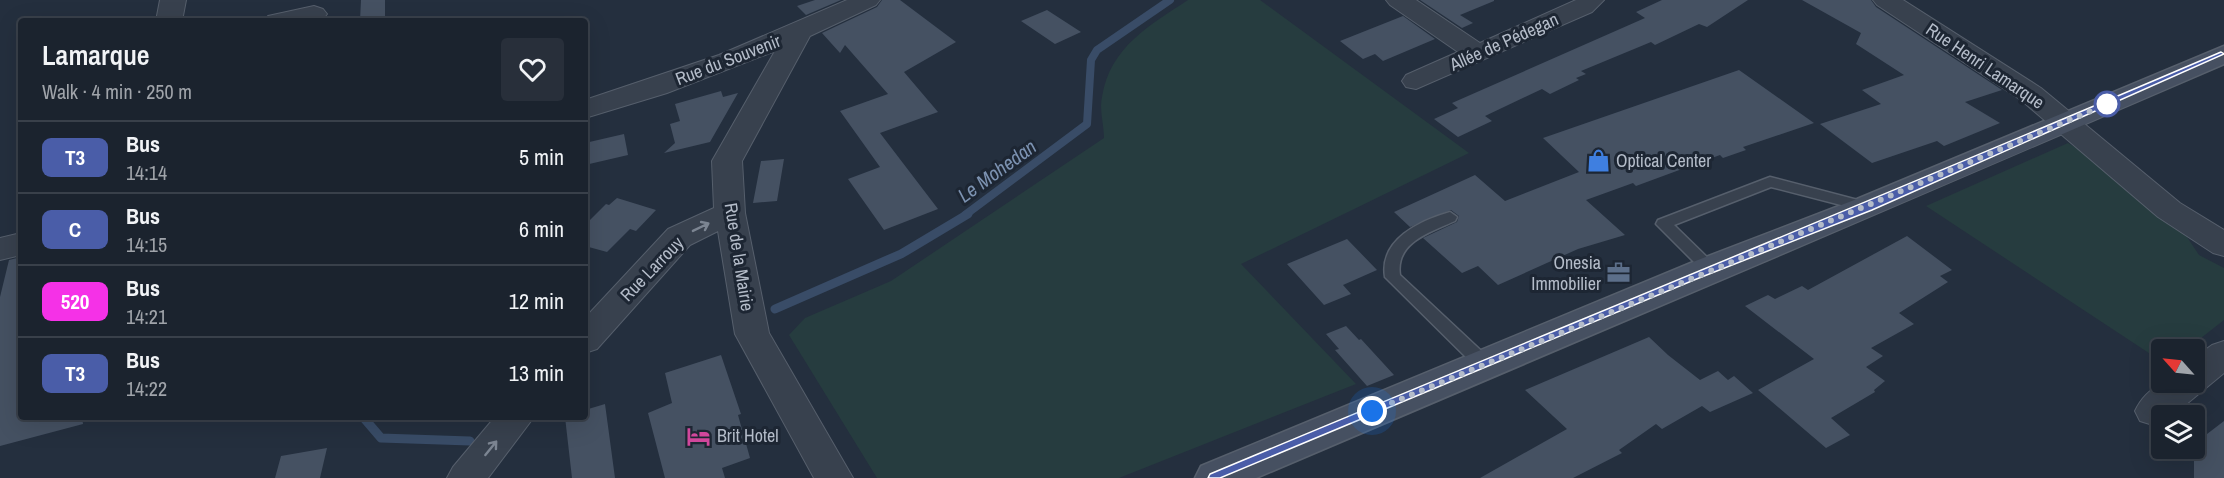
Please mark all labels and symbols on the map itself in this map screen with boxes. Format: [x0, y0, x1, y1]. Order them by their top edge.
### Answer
street label: Allée de Pédegan [1445, 6, 1562, 77]
street label: Rue Henri Lamarque [1921, 17, 2049, 114]
street label: Rue du Souvenir [672, 28, 784, 91]
unlabelled marker [2094, 91, 2120, 117]
water label: Le Mohedan [952, 133, 1042, 208]
shop icon: Optical Center [1585, 148, 1611, 174]
place label: Optical Center [1616, 148, 1711, 173]
street label: Rue de la Mairie [719, 201, 760, 313]
one-way arrow [691, 220, 709, 232]
street label: Rue Larrouy [614, 230, 689, 307]
place label: Onesia Immobilier [1531, 250, 1601, 296]
office icon: Onesia Immobilier [1606, 260, 1632, 286]
north arrow [2151, 339, 2205, 393]
your location [1357, 396, 1387, 426]
hotel icon: Brit Hotel [686, 423, 712, 449]
place label: Brit Hotel [717, 423, 779, 448]
one-way arrow [484, 440, 497, 456]

